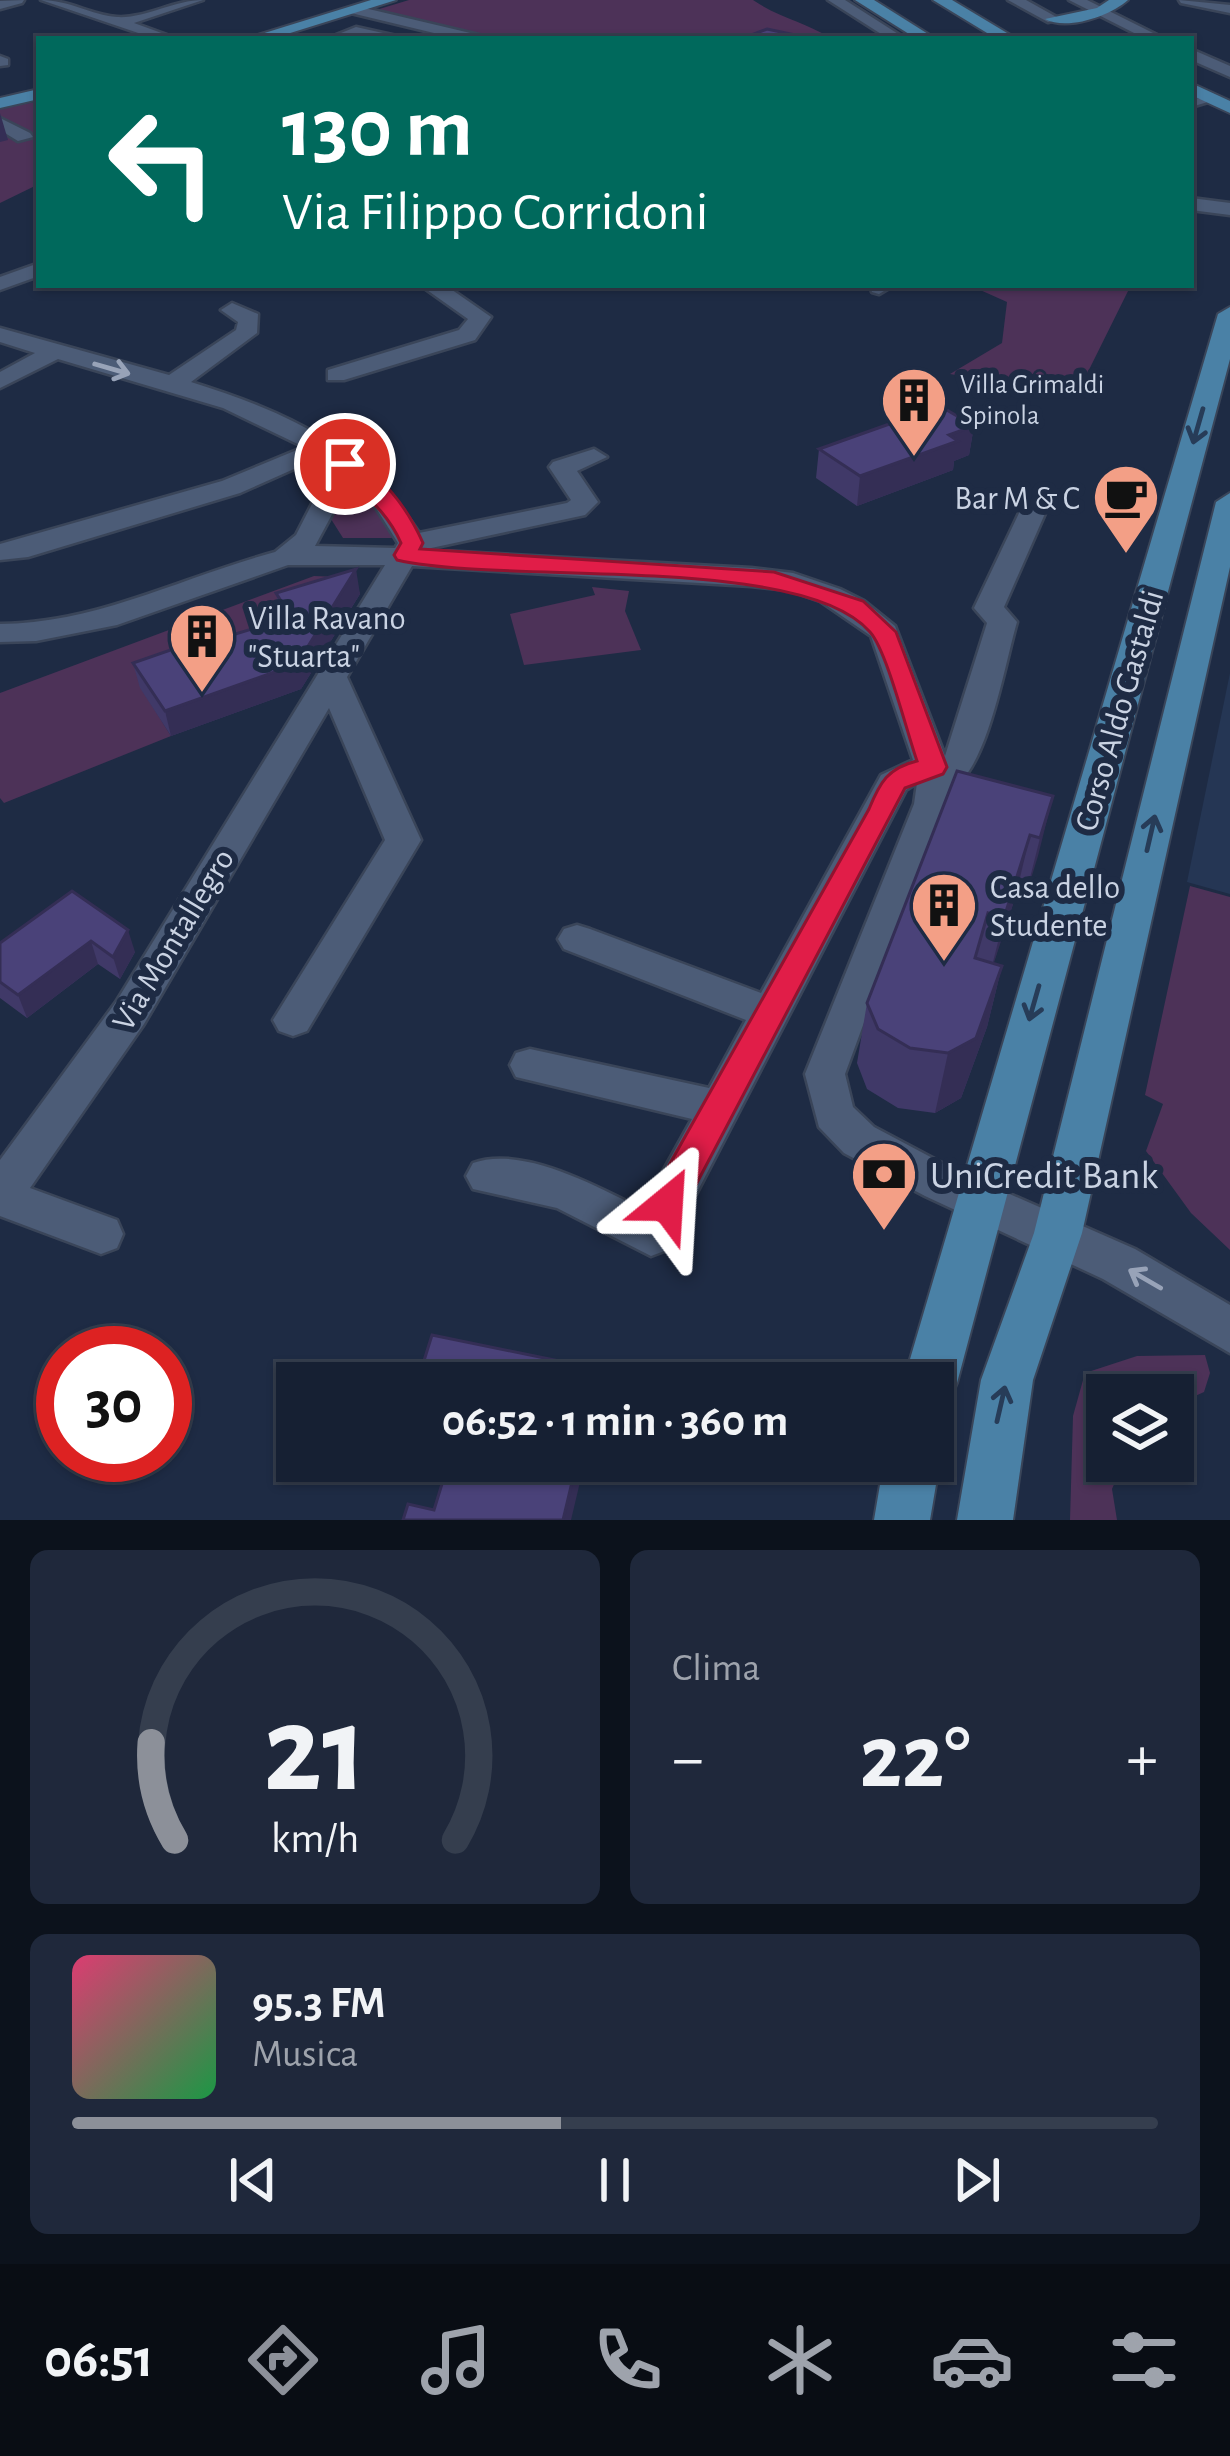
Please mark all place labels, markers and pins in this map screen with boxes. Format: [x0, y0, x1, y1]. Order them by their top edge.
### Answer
building icon: Villa Grimaldi Spinola [879, 365, 949, 459]
place label: Villa Grimaldi Spinola [960, 371, 1104, 429]
pin [294, 413, 396, 515]
cafe icon: Bar M & C [1091, 462, 1161, 556]
place label: Bar M & C [954, 483, 1080, 516]
building icon: Villa Ravano "Stuarta" [167, 601, 237, 695]
place label: Villa Ravano "Stuarta" [248, 603, 406, 674]
building icon: Casa dello Studente [909, 870, 979, 964]
place label: Casa dello Studente [990, 872, 1120, 943]
bank icon: UniCredit Bank [849, 1139, 919, 1233]
place label: UniCredit Bank [930, 1157, 1158, 1196]

